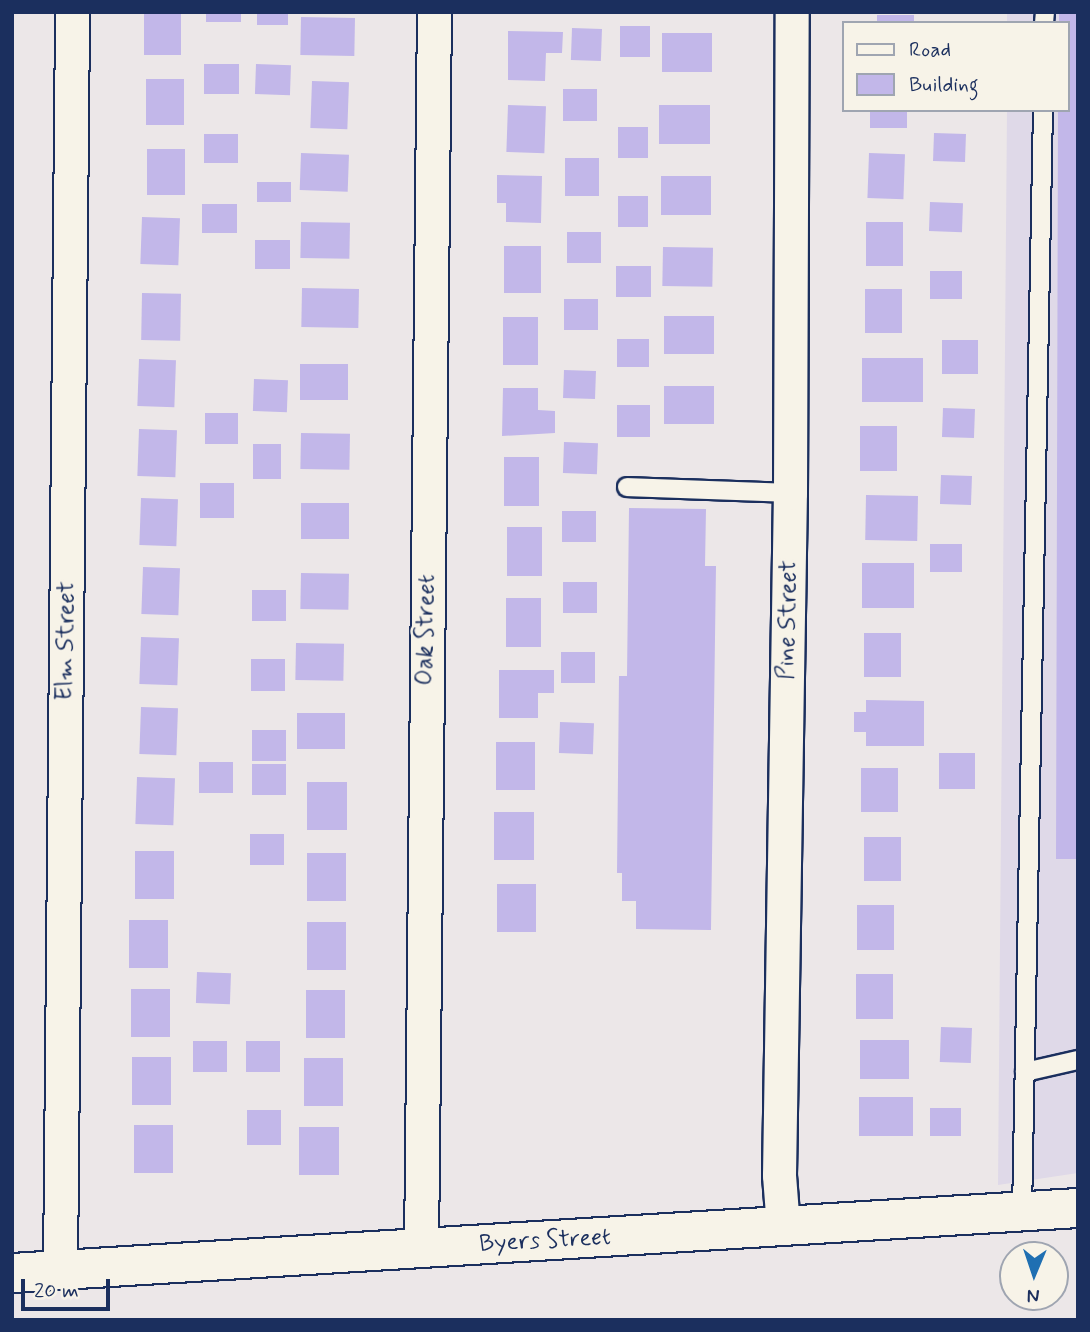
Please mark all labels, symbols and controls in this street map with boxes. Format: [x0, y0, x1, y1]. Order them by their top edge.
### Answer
legend [842, 21, 1069, 112]
text: Road [909, 36, 951, 64]
text: Building [909, 71, 979, 99]
street label: Pine Street [773, 561, 803, 679]
street label: Oak Street [411, 572, 441, 688]
street label: Elm Street [51, 582, 81, 700]
street label: Byers Street [476, 1223, 614, 1259]
north arrow [999, 1241, 1069, 1311]
scale bar [24, 1266, 114, 1310]
text: 20 m [34, 1277, 79, 1305]
text: N [1027, 1283, 1040, 1308]

